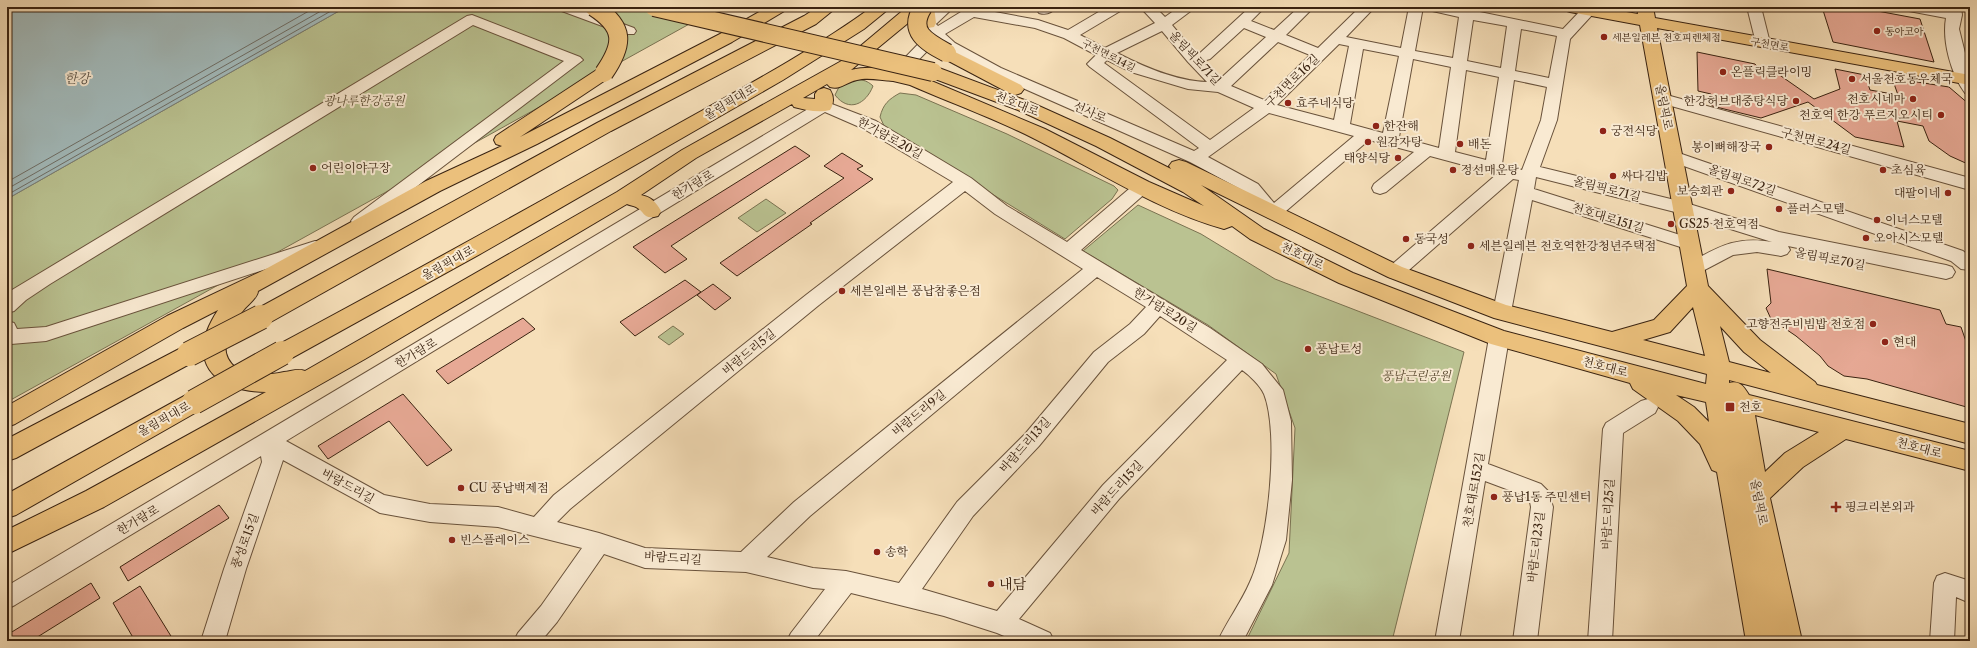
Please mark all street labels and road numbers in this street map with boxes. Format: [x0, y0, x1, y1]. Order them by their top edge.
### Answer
street label: 올림픽로71길 [1166, 27, 1224, 88]
street label: 구천면로 [1750, 35, 1790, 54]
street label: 구천면로14길 [1080, 36, 1138, 74]
street label: 구천면로16길 [1261, 51, 1322, 110]
street label: 올림픽대로 [701, 80, 759, 123]
street label: 올림픽로 [1653, 83, 1676, 131]
street label: 천호대로 [993, 88, 1042, 119]
street label: 선사로 [1071, 98, 1110, 125]
street label: 한가람로20길 [855, 113, 926, 162]
street label: 구천면로24길 [1780, 124, 1853, 157]
street label: 올림픽로72길 [1706, 161, 1778, 198]
street label: 한가람로 [669, 166, 717, 203]
street label: 올림픽로71길 [1572, 173, 1642, 204]
street label: 천호대로151길 [1570, 199, 1646, 236]
street label: 천호대로 [1278, 239, 1327, 273]
street label: 올림픽대로 [419, 242, 477, 283]
street label: 올림픽로70길 [1794, 244, 1867, 273]
street label: 한가람로20길 [1131, 284, 1200, 335]
street label: 바람드리5길 [719, 325, 778, 378]
street label: 한가람로 [392, 334, 440, 371]
street label: 천호대로 [1581, 353, 1630, 380]
street label: 바람드리9길 [889, 386, 949, 439]
street label: 올림픽대로 [135, 398, 193, 439]
street label: 바람드리13길 [996, 414, 1053, 476]
street label: 천호대로 [1895, 434, 1944, 461]
street label: 천호대로152길 [1459, 451, 1488, 529]
street label: 바람드리15길 [1087, 457, 1146, 518]
street label: 바람드리길 [319, 465, 377, 506]
street label: 바람드리25길 [1598, 478, 1617, 550]
street label: 올림픽로 [1748, 478, 1771, 526]
street label: 한가람로 [114, 501, 162, 538]
street label: 풍성로15길 [228, 511, 261, 571]
street label: 바람드리23길 [1524, 511, 1547, 583]
street label: 바람드리길 [644, 548, 702, 567]

